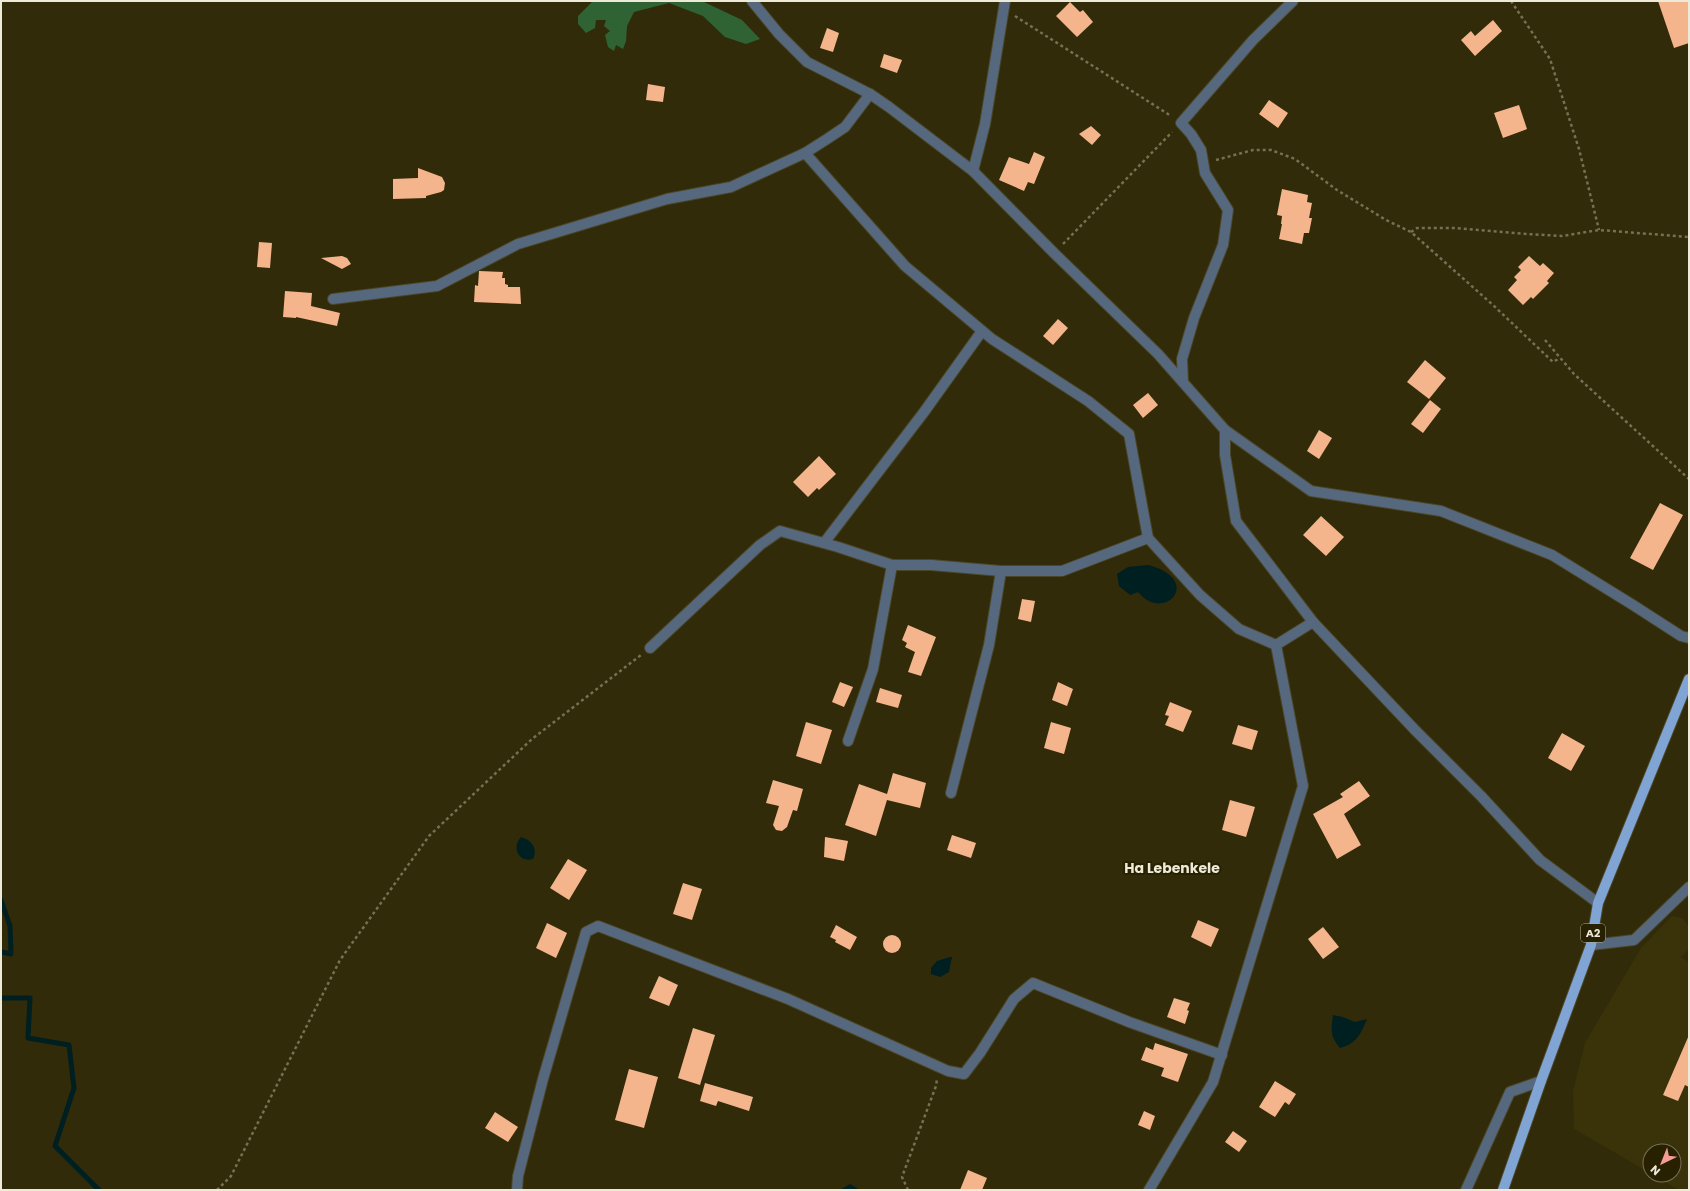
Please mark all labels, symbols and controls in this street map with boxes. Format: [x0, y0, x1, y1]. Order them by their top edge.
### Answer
district label: Ha Lebenkele [1124, 858, 1220, 878]
road number: A2 [1581, 924, 1605, 942]
north arrow [1642, 1143, 1682, 1183]
text: N [1647, 1162, 1664, 1179]

